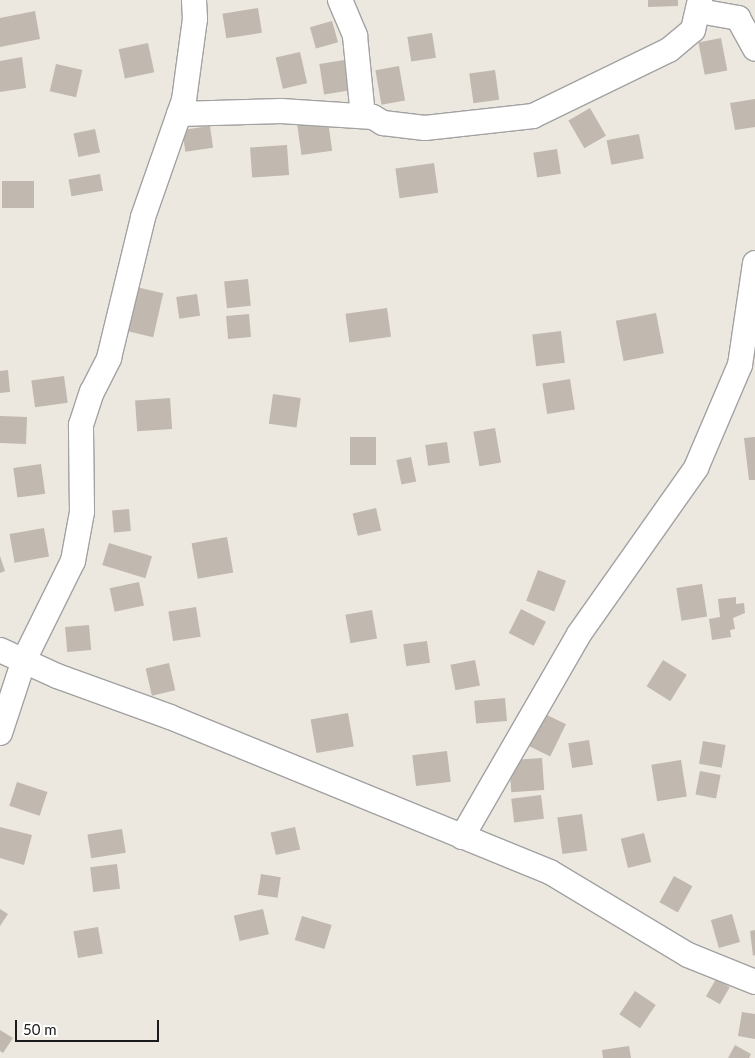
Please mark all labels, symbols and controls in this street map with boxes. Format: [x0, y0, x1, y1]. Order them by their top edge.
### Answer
scale bar [18, 1010, 161, 1042]
text: 50 m [23, 1020, 57, 1038]

